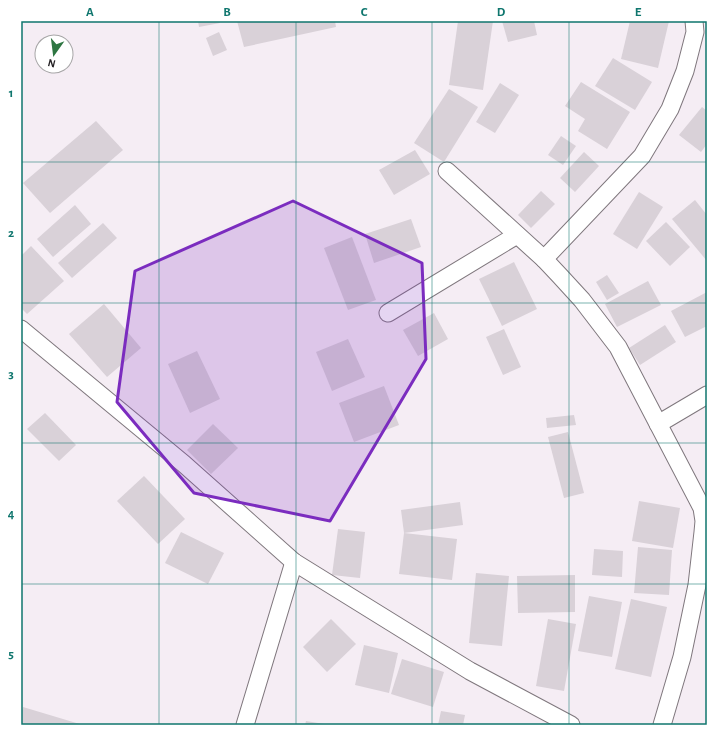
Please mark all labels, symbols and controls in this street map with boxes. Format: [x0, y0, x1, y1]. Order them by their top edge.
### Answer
text: A [86, 6, 94, 19]
text: B [223, 6, 231, 19]
text: C [361, 6, 368, 19]
text: D [497, 6, 506, 19]
text: E [635, 6, 642, 19]
north arrow [34, 34, 74, 74]
text: N [47, 57, 57, 69]
text: 1 [9, 87, 13, 100]
text: 2 [8, 227, 14, 240]
text: 3 [8, 368, 14, 381]
text: 4 [8, 508, 15, 521]
text: 5 [8, 648, 14, 661]

